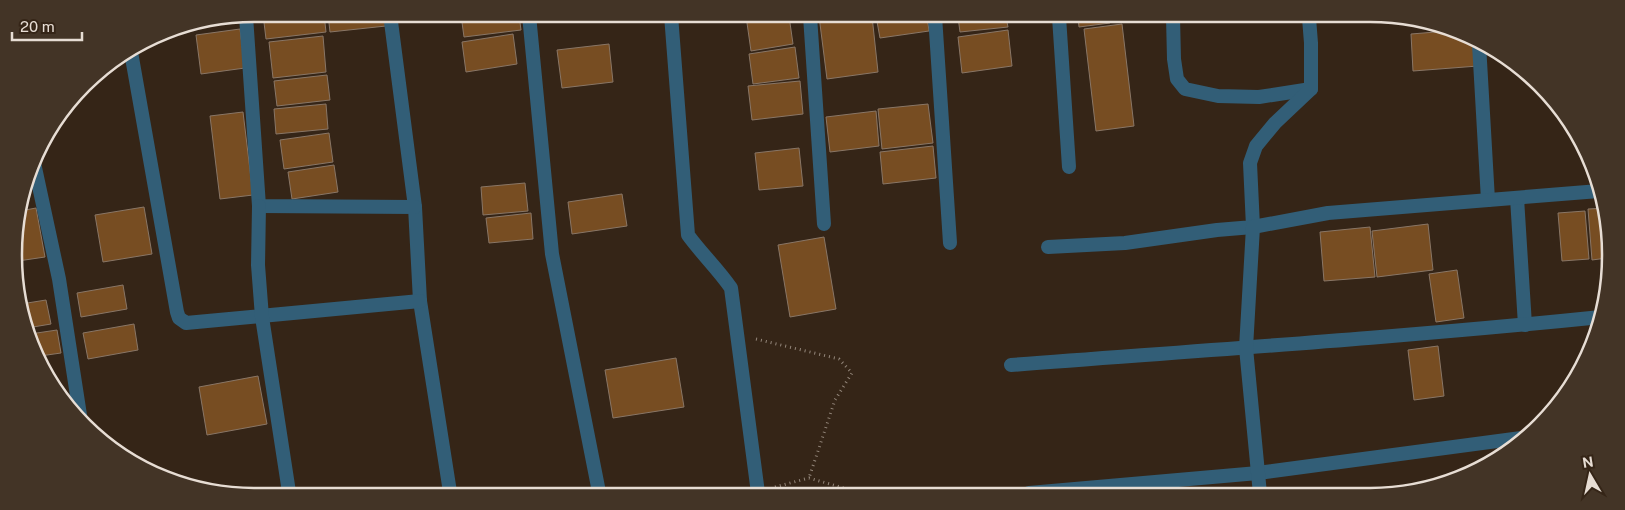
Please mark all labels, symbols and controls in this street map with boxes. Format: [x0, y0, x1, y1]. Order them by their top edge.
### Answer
scale bar [12, 10, 82, 42]
text: 20 m [20, 18, 55, 35]
north arrow [1565, 450, 1615, 500]
text: N [1581, 453, 1595, 471]

